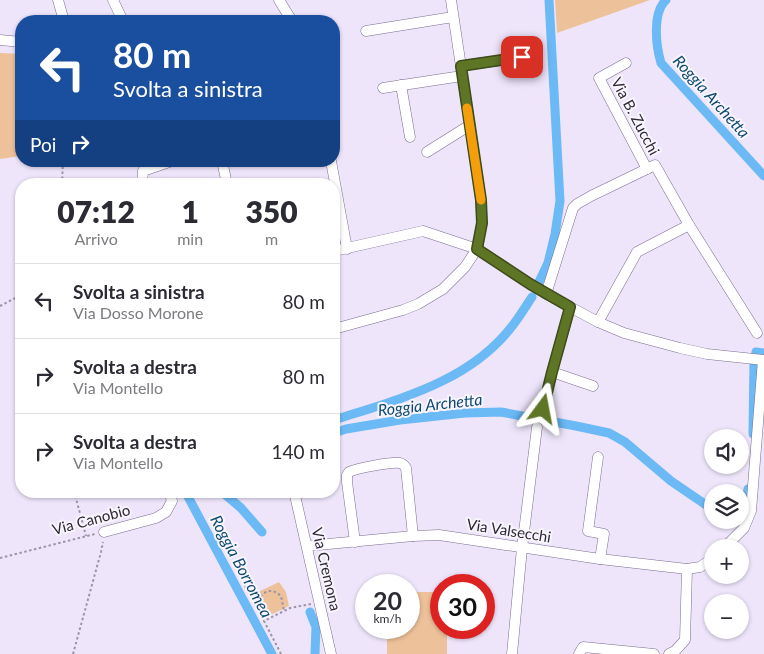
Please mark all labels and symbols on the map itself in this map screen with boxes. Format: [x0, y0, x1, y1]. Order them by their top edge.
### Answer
pin [501, 36, 543, 78]
water label: Roggia Archetta [670, 51, 754, 141]
street label: Via B. Zucchi [608, 74, 664, 158]
position arrow [516, 382, 568, 434]
water label: Roggia Archetta [377, 389, 483, 419]
street label: Via Canobio [50, 500, 132, 538]
water label: Roggia Borromea [207, 511, 277, 621]
street label: Via Valsecchi [466, 514, 552, 546]
street label: Via Cremona [309, 526, 345, 612]
speed limit sign: 30 [430, 574, 495, 639]

